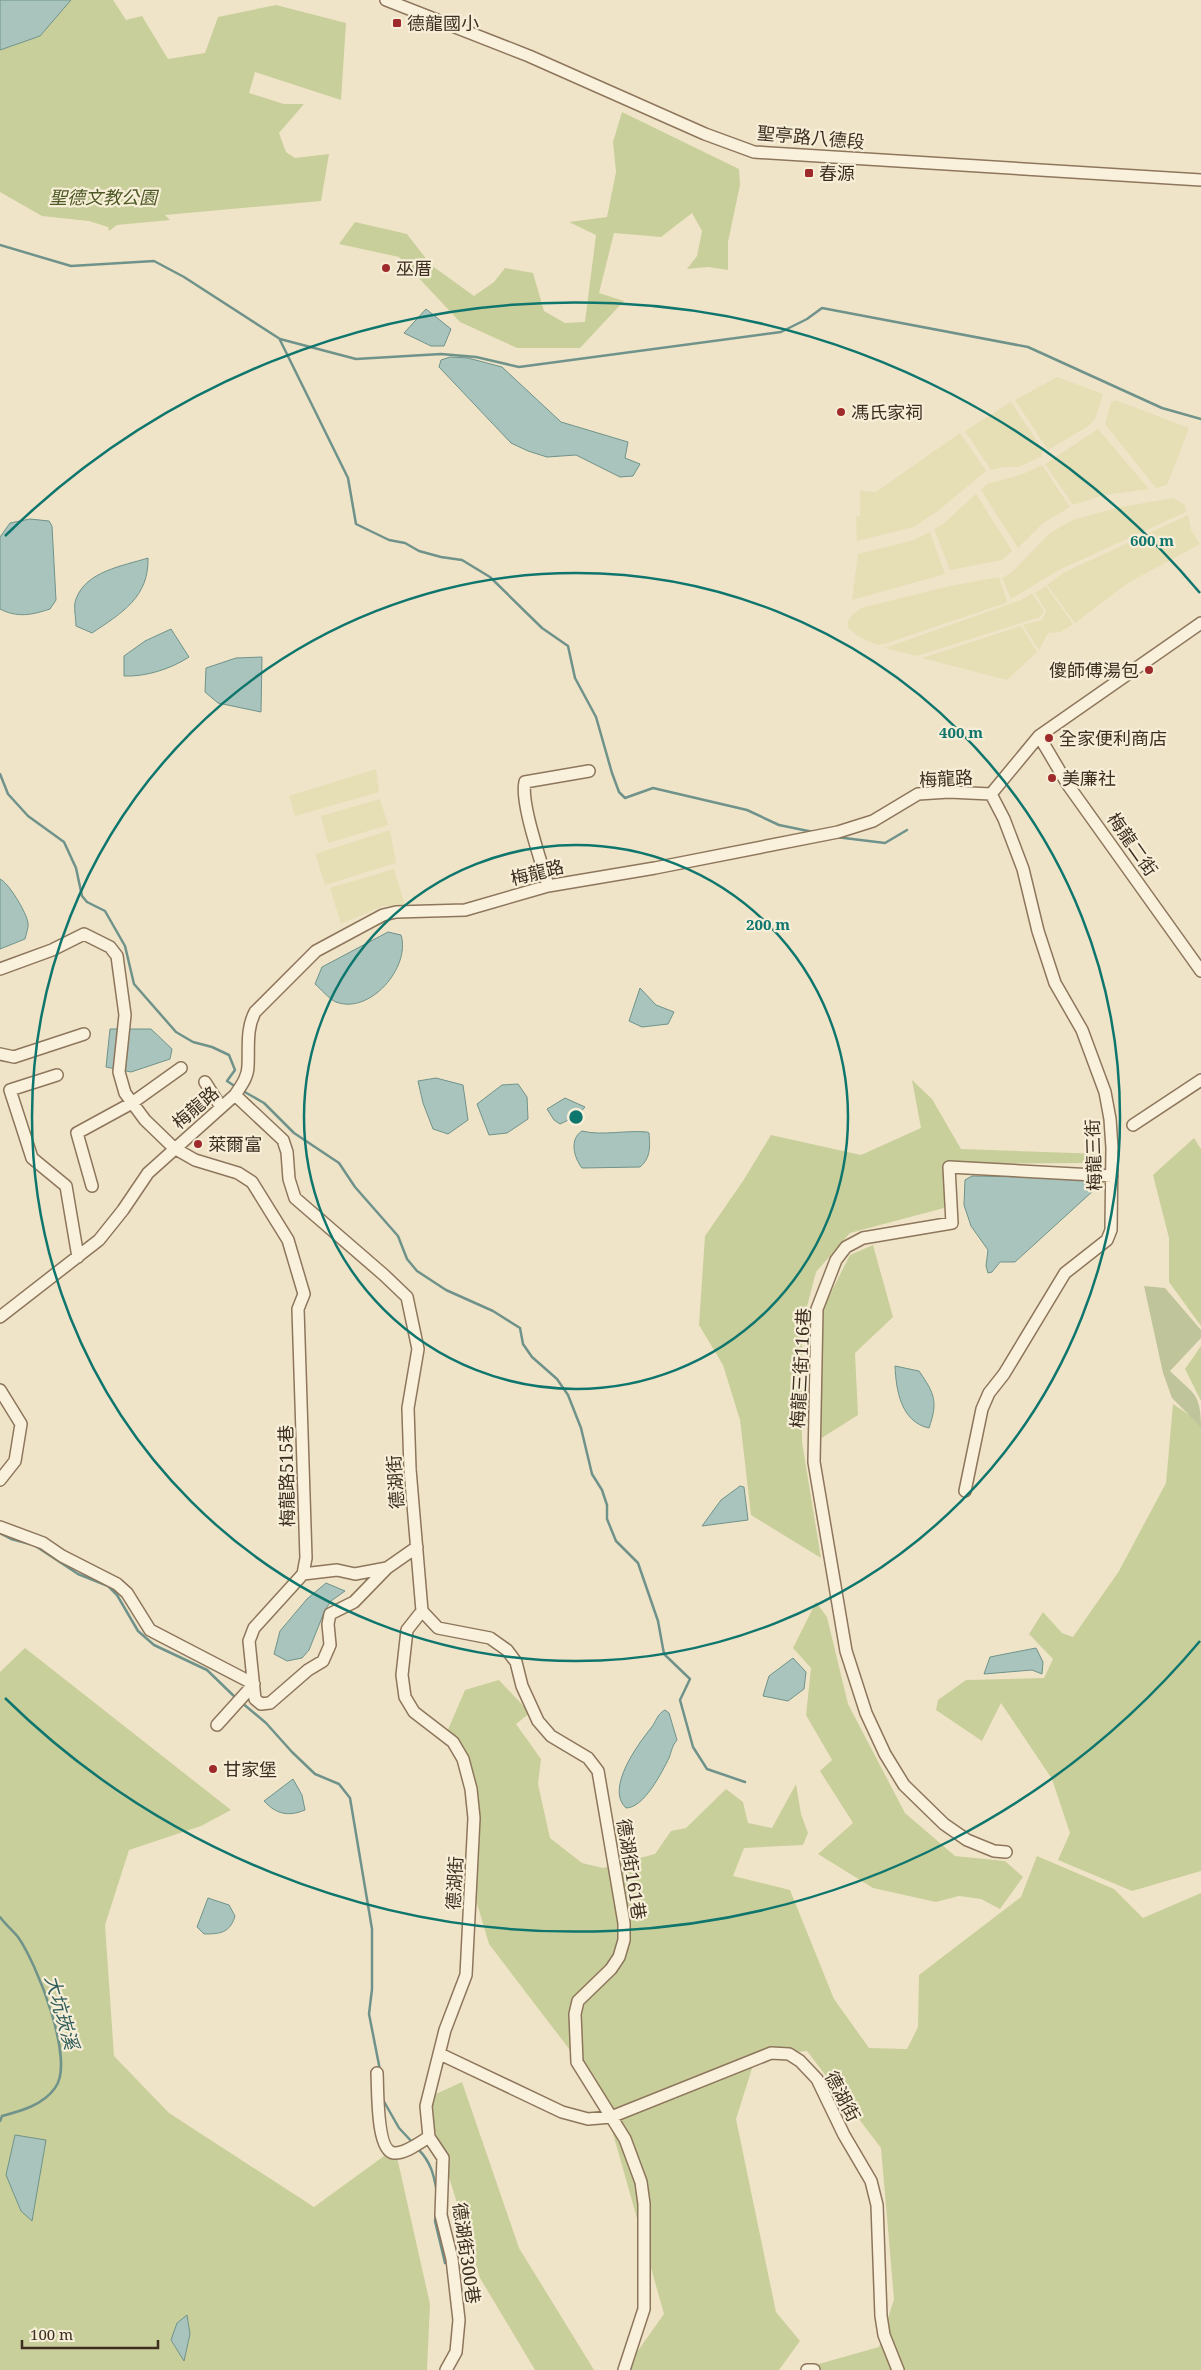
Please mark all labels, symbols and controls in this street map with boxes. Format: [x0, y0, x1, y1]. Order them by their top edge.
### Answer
place label: 德龍國小 [407, 11, 479, 35]
marker: 德龍國小 [391, 17, 403, 29]
street label: 聖亭路八德段 [756, 120, 866, 154]
place label: 春源 [819, 161, 855, 185]
marker: 春源 [803, 167, 815, 179]
park label: 聖德文教公園 [49, 185, 160, 209]
place label: 巫厝 [396, 256, 432, 280]
marker: 巫厝 [380, 262, 392, 274]
place label: 馮氏家祠 [851, 400, 923, 424]
marker: 馮氏家祠 [835, 406, 847, 418]
text: 600 m [1130, 530, 1174, 550]
place label: 傻師傅湯包 [1049, 658, 1139, 682]
marker: 傻師傅湯包 [1143, 664, 1155, 676]
text: 400 m [939, 722, 983, 742]
place label: 全家便利商店 [1059, 726, 1167, 750]
marker: 全家便利商店 [1043, 732, 1055, 744]
street label: 梅龍路 [918, 765, 974, 791]
place label: 美廉社 [1062, 766, 1116, 790]
marker: 美廉社 [1046, 772, 1058, 784]
street label: 梅龍二街 [1103, 808, 1163, 880]
street label: 梅龍路 [508, 854, 566, 890]
text: 200 m [746, 914, 790, 934]
street label: 梅龍路 [167, 1080, 223, 1134]
centre of rings [567, 1108, 585, 1126]
street label: 梅龍三街 [1080, 1119, 1106, 1191]
place label: 萊爾富 [208, 1132, 262, 1156]
marker: 萊爾富 [192, 1138, 204, 1150]
street label: 梅龍三街116巷 [785, 1307, 815, 1429]
street label: 梅龍路515巷 [273, 1425, 299, 1527]
street label: 德湖街 [381, 1454, 409, 1510]
place label: 甘家堡 [223, 1757, 277, 1781]
marker: 甘家堡 [207, 1763, 219, 1775]
street label: 德湖街161巷 [612, 1817, 652, 1921]
street label: 德湖街 [441, 1855, 467, 1911]
water label: 大坑崁溪 [39, 1972, 86, 2055]
street label: 德湖街 [820, 2067, 866, 2125]
street label: 德湖街300巷 [448, 2201, 486, 2305]
scale bar [22, 2318, 159, 2350]
text: 100 m [30, 2324, 73, 2344]

